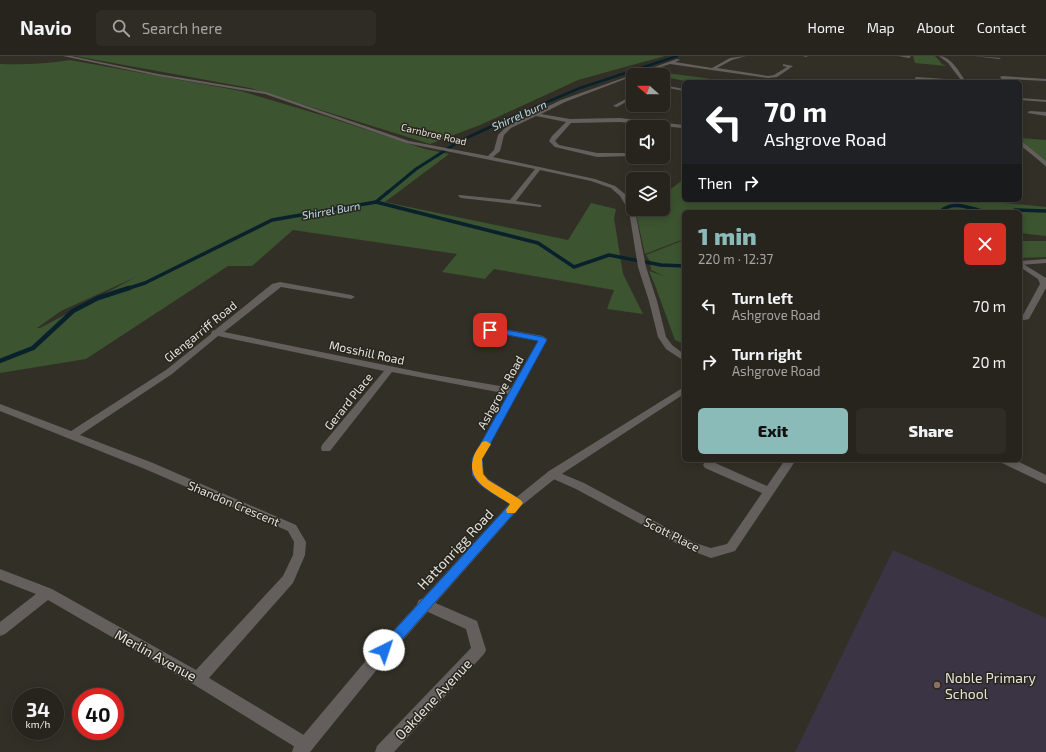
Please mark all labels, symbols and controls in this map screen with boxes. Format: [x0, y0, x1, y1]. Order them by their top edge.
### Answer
search box [96, 10, 376, 46]
text: Navio [20, 16, 72, 39]
icon: search [110, 17, 132, 39]
text: Search here [142, 19, 222, 37]
text: Home [808, 19, 845, 36]
text: Map [867, 19, 895, 36]
text: About [917, 19, 955, 36]
text: Contact [977, 19, 1026, 36]
north arrow [626, 68, 670, 112]
map controls [626, 68, 670, 216]
text: 70 m [764, 94, 827, 128]
icon: left [698, 96, 750, 148]
water label: Shirrel burn [490, 97, 548, 133]
button: sound [626, 120, 670, 164]
street label: Carnbroe Road [400, 121, 468, 147]
text: Ashgrove Road [764, 128, 887, 150]
button: layers [626, 172, 670, 216]
icon: right [740, 172, 762, 194]
text: Then [698, 174, 732, 192]
water label: Shirrel Burn [301, 198, 361, 222]
text: 1 min [698, 221, 757, 250]
button: close [964, 223, 1006, 265]
text: 220 m · 12:37 [698, 251, 773, 267]
text: Turn left [732, 289, 793, 307]
icon: left [698, 295, 720, 317]
street label: Glengarriff Road [161, 297, 239, 365]
text: 70 m [973, 297, 1006, 315]
text: Ashgrove Road [732, 307, 820, 323]
pin [473, 313, 507, 347]
icon: arrive [479, 319, 501, 341]
street label: Mosshill Road [328, 337, 406, 367]
text: Turn right [732, 345, 802, 363]
icon: right [698, 351, 720, 373]
street label: Ashgrove Road [474, 353, 526, 431]
text: 20 m [972, 353, 1006, 371]
text: Ashgrove Road [732, 363, 820, 379]
street label: Gerard Place [321, 370, 375, 432]
button: Exit [698, 408, 848, 454]
button: Share [856, 408, 1006, 454]
street label: Shandon Crescent [186, 477, 282, 529]
street label: Hattonrigg Road [413, 505, 497, 593]
street label: Scott Place [642, 514, 702, 554]
street label: Merlin Avenue [112, 626, 200, 684]
position arrow [363, 629, 405, 671]
street label: Oakdene Avenue [391, 655, 475, 743]
place label: Noble Primary School [945, 669, 1037, 702]
marker: Noble Primary School [932, 680, 942, 690]
speed limit sign: 40 [72, 688, 124, 740]
text: 34 [26, 697, 50, 721]
text: km/h [26, 718, 50, 730]

